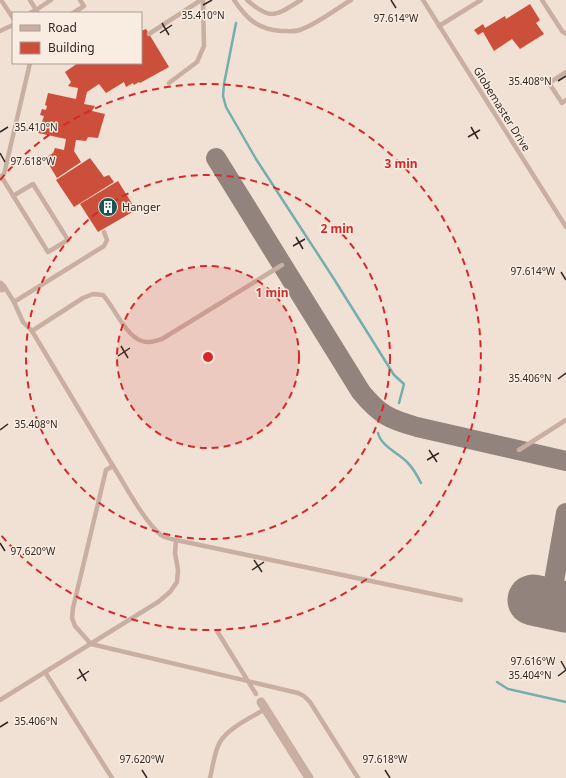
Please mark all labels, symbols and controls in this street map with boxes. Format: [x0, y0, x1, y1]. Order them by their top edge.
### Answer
text: 35.410°N [181, 8, 225, 22]
text: 97.614°W [374, 11, 419, 25]
legend [12, 12, 142, 64]
text: Road [48, 19, 77, 36]
text: Building [48, 39, 95, 56]
street label: Globemaster Drive [470, 64, 534, 154]
text: 35.408°N [508, 74, 552, 88]
text: 35.410°N [14, 120, 58, 134]
text: 97.618°W [11, 154, 56, 168]
text: 3 min [384, 155, 418, 172]
building icon: Hanger [97, 196, 119, 218]
place label: Hanger [122, 199, 161, 214]
text: 2 min [320, 220, 354, 237]
text: 97.614°W [511, 264, 556, 278]
text: 1 min [255, 284, 289, 301]
centre of rings [201, 350, 215, 364]
text: 35.406°N [508, 371, 552, 385]
text: 35.408°N [14, 417, 58, 431]
text: 97.620°W [11, 544, 56, 558]
text: 97.616°W [511, 654, 556, 668]
text: 35.404°N [508, 668, 552, 682]
text: 35.406°N [14, 714, 58, 728]
text: 97.620°W [120, 752, 165, 766]
text: 97.618°W [363, 752, 408, 766]

